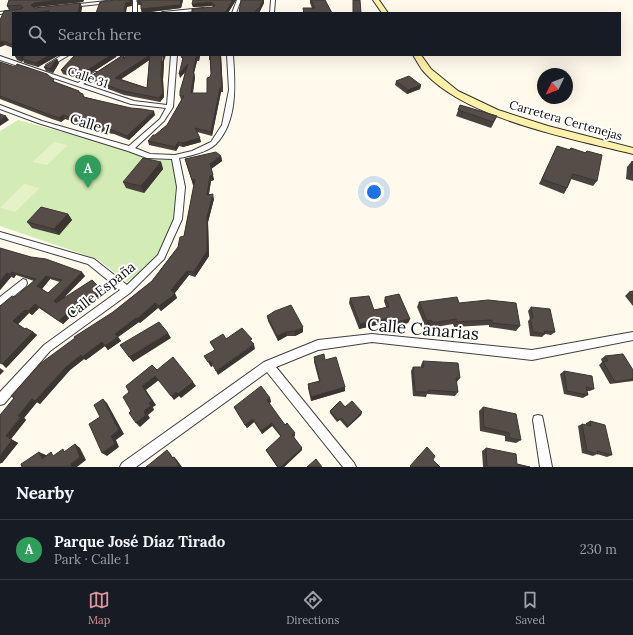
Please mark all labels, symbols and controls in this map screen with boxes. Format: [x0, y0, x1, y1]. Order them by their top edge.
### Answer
search box [12, 12, 621, 56]
icon: search [26, 23, 48, 45]
text: Search here [58, 25, 141, 44]
street label: Calle 31 [66, 63, 110, 91]
north arrow [537, 68, 573, 104]
street label: Carretera Certenejas [508, 97, 625, 143]
street label: Calle 1 [68, 109, 112, 139]
pin: A [75, 155, 101, 188]
your location [364, 182, 384, 202]
street label: Calle España [63, 258, 139, 322]
street label: Calle Canarias [366, 313, 480, 345]
text: Nearby [16, 482, 74, 504]
text: Parque José Díaz Tirado [54, 532, 225, 551]
text: A [25, 541, 33, 558]
text: 230 m [580, 541, 617, 558]
text: Park · Calle 1 [54, 551, 129, 568]
tab: Map [88, 589, 110, 627]
tab: Directions [286, 589, 339, 627]
tab: Saved [515, 589, 545, 627]

